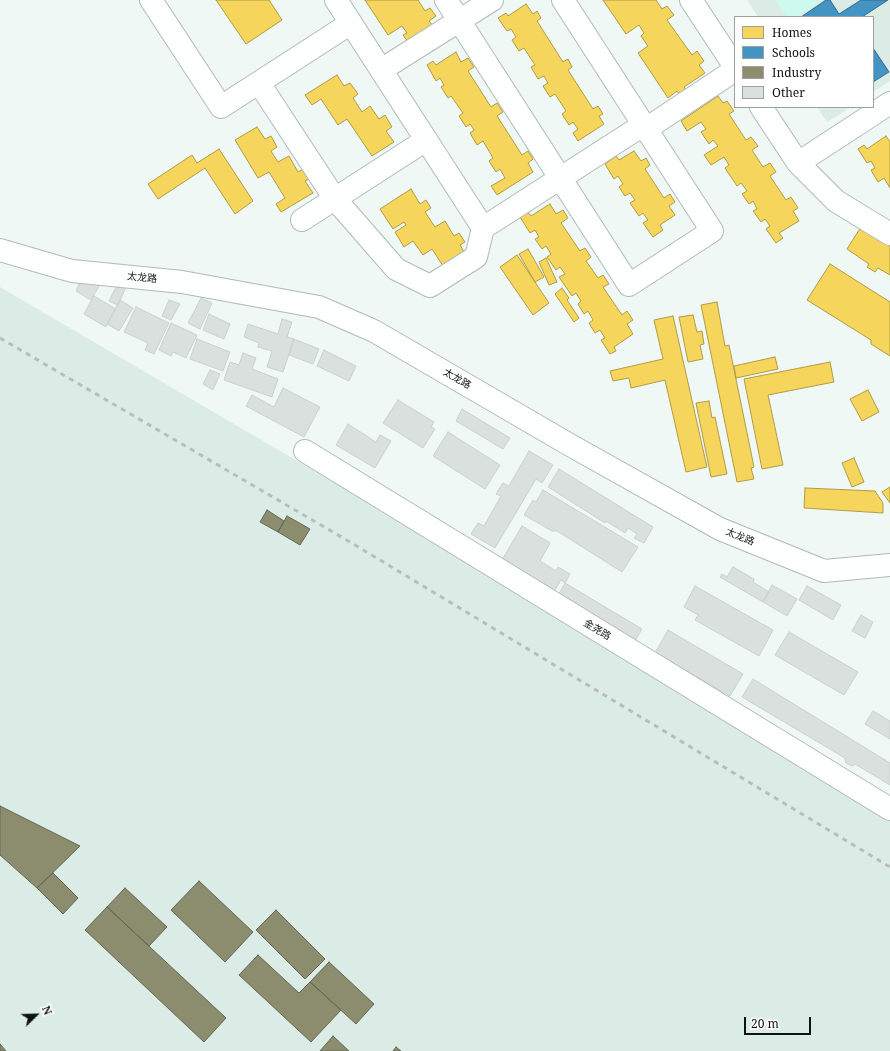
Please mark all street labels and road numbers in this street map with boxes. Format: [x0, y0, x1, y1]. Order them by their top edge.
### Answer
street label: 太龙路 [126, 270, 158, 286]
street label: 太龙路 [441, 366, 473, 392]
street label: 太龙路 [724, 526, 756, 548]
street label: 金尧路 [581, 617, 613, 643]

